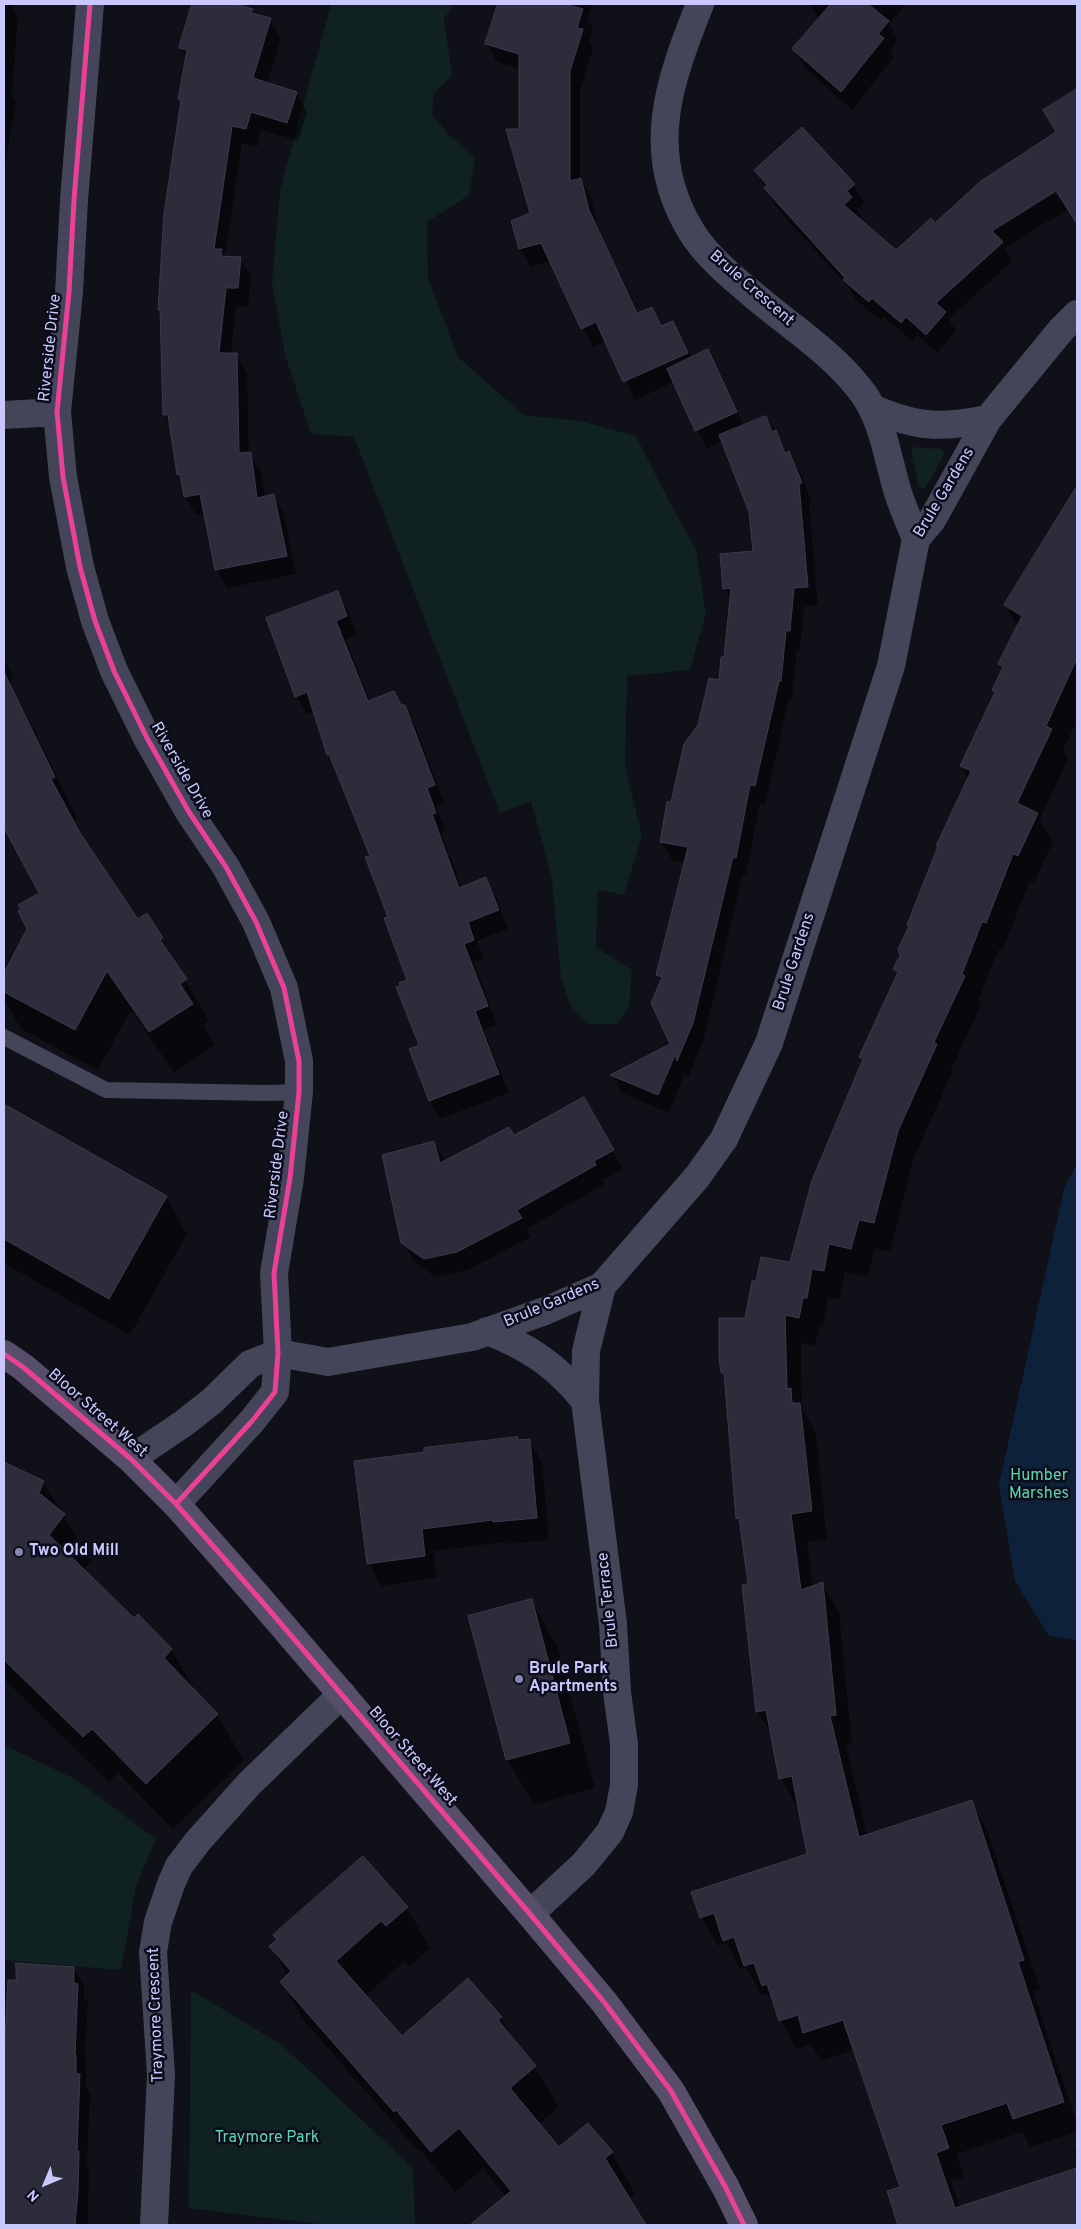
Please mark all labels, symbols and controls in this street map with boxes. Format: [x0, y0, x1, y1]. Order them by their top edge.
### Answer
street label: Brule Crescent [705, 247, 797, 331]
street label: Riverside Drive [36, 293, 66, 403]
street label: Brule Gardens [911, 444, 979, 542]
street label: Riverside Drive [146, 719, 216, 823]
street label: Brule Gardens [770, 911, 820, 1013]
street label: Riverside Drive [262, 1110, 294, 1220]
street label: Brule Gardens [501, 1275, 603, 1333]
street label: Bloor Street West [43, 1366, 151, 1462]
park label: Humber Marshes [1009, 1467, 1069, 1505]
place label: Two Old Mill [29, 1542, 119, 1562]
marker: Two Old Mill [13, 1546, 25, 1558]
street label: Brule Terrace [594, 1551, 624, 1649]
place label: Brule Park Apartments [529, 1660, 617, 1698]
marker: Brule Park Apartments [513, 1673, 525, 1685]
street label: Bloor Street West [364, 1703, 460, 1811]
street label: Traymore Crescent [145, 1947, 169, 2083]
park label: Traymore Park [215, 2129, 319, 2149]
north arrow [20, 2159, 70, 2209]
text: N [24, 2185, 44, 2205]

